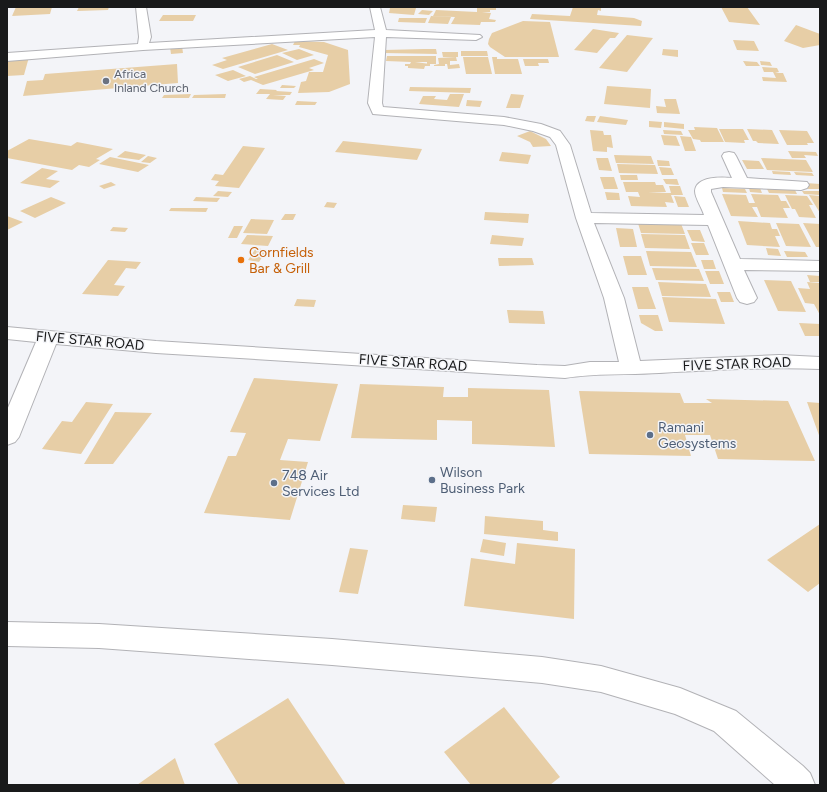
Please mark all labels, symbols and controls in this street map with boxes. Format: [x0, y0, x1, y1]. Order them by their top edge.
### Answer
place label: Africa Inland Church [114, 67, 189, 95]
marker: Africa Inland Church [101, 76, 111, 86]
place label: Cornfields Bar & Grill [249, 244, 314, 277]
marker: Cornfields Bar & Grill [236, 255, 246, 265]
street label: FIVE STAR ROAD [35, 328, 145, 354]
street label: FIVE STAR ROAD [358, 351, 468, 375]
street label: FIVE STAR ROAD [682, 354, 792, 374]
place label: Ramani Geosystems [658, 419, 736, 452]
marker: Ramani Geosystems [645, 430, 655, 440]
place label: Wilson Business Park [440, 464, 525, 497]
place label: 748 Air Services Ltd [282, 467, 359, 500]
marker: Wilson Business Park [427, 475, 437, 485]
marker: 748 Air Services Ltd [269, 478, 279, 488]

